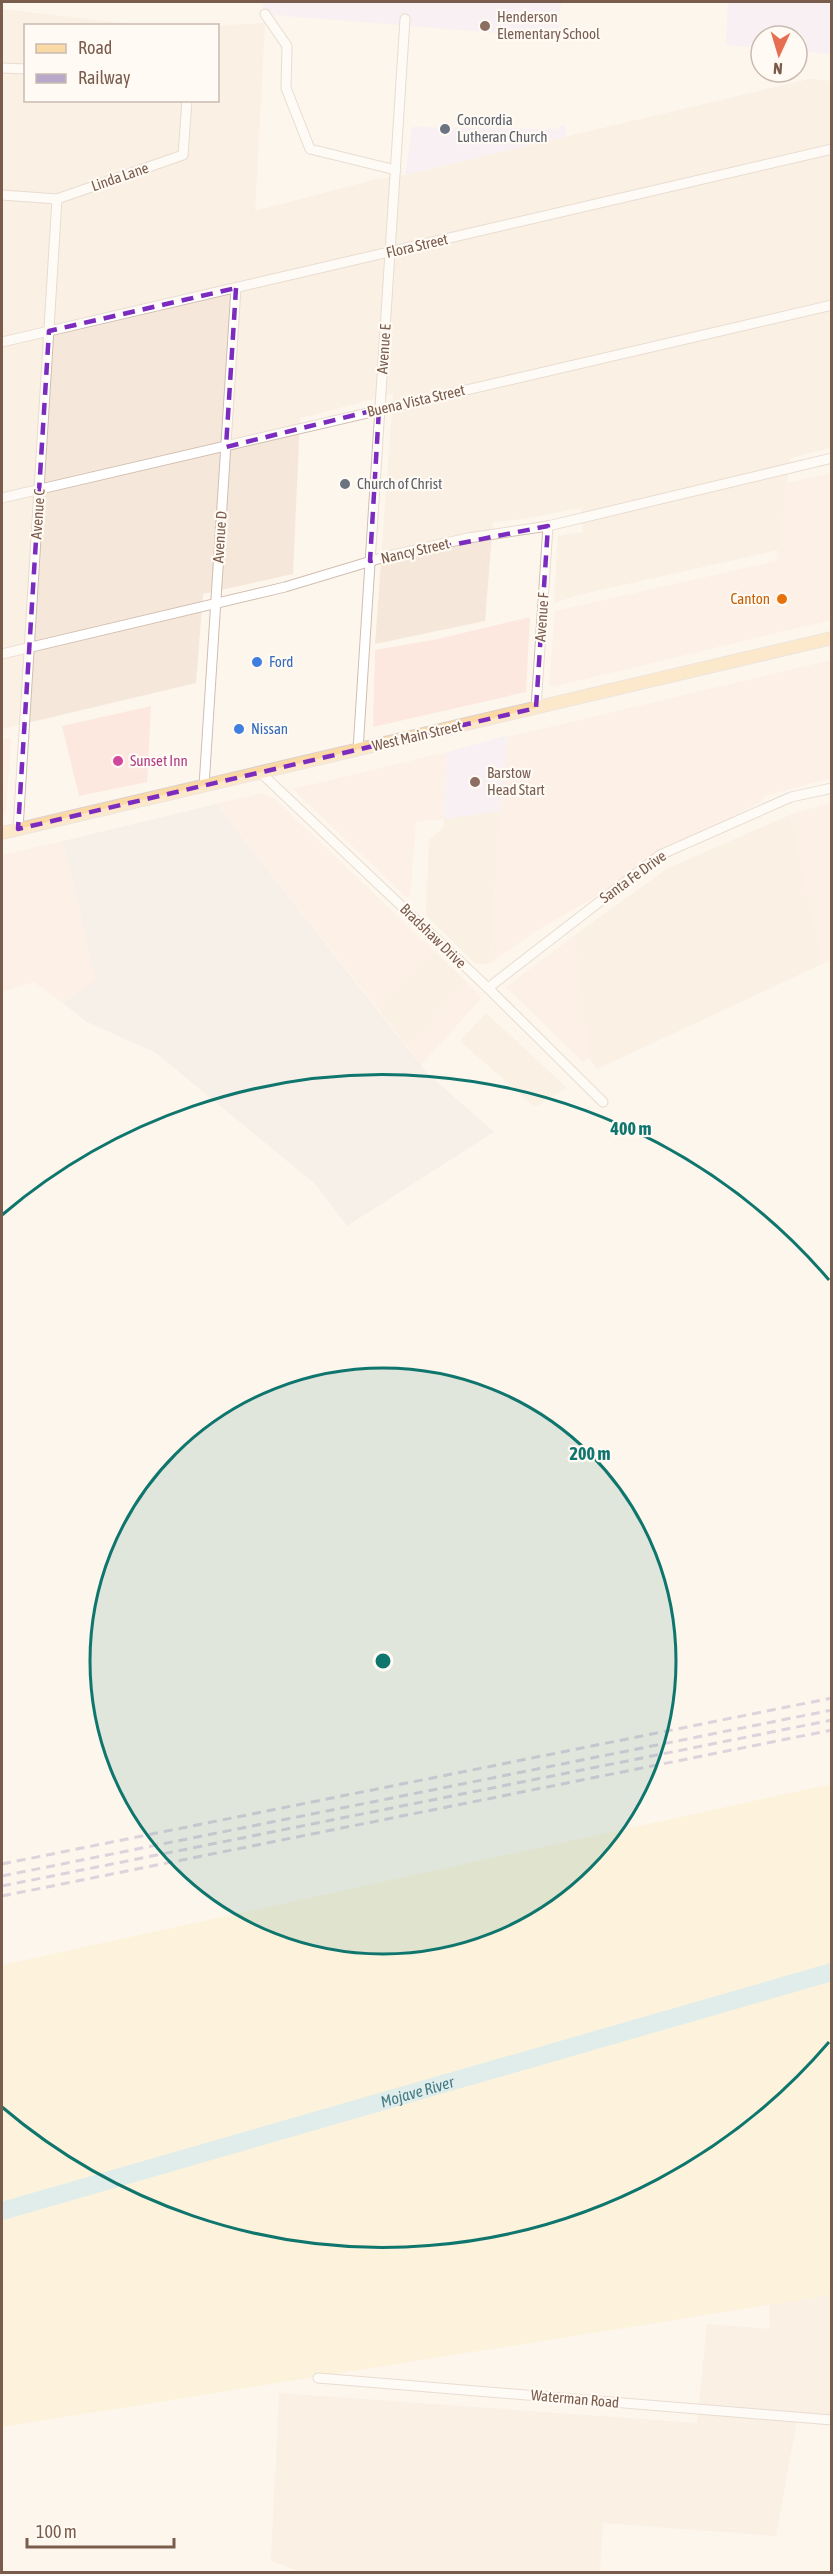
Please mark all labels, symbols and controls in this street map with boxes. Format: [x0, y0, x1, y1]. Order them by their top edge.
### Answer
place label: Henderson Elementary School [497, 8, 600, 42]
marker: Henderson Elementary School [478, 19, 492, 33]
legend [24, 24, 219, 102]
north arrow [749, 24, 809, 84]
text: Road [78, 37, 112, 58]
text: N [773, 60, 783, 78]
text: Railway [78, 67, 130, 88]
place label: Concordia Lutheran Church [457, 111, 547, 145]
marker: Concordia Lutheran Church [438, 122, 452, 136]
street label: Linda Lane [89, 159, 151, 194]
street label: Flora Street [384, 230, 449, 261]
street label: Avenue E [373, 323, 394, 374]
street label: Buena Vista Street [365, 381, 466, 420]
place label: Church of Christ [357, 475, 442, 492]
marker: Church of Christ [338, 477, 352, 491]
street label: Avenue C [27, 488, 48, 540]
street label: Avenue D [209, 510, 230, 563]
street label: Nancy Street [379, 534, 451, 567]
place label: Canton [731, 590, 770, 607]
street label: Avenue F [531, 592, 552, 642]
marker: Canton [775, 592, 789, 606]
place label: Ford [269, 653, 293, 670]
marker: Ford [250, 655, 264, 669]
street label: West Main Street [370, 717, 463, 754]
place label: Nissan [251, 720, 288, 737]
marker: Nissan [232, 722, 246, 736]
place label: Sunset Inn [130, 752, 188, 769]
marker: Sunset Inn [111, 754, 125, 768]
place label: Barstow Head Start [487, 764, 545, 798]
marker: Barstow Head Start [468, 775, 482, 789]
street label: Santa Fe Drive [596, 847, 669, 906]
street label: Bradshaw Drive [397, 900, 470, 971]
text: 400 m [610, 1118, 651, 1139]
text: 200 m [570, 1443, 610, 1464]
centre of rings [373, 1651, 393, 1671]
water label: Mojave River [378, 2072, 457, 2111]
street label: Waterman Road [530, 2386, 620, 2411]
scale bar [27, 2511, 174, 2549]
text: 100 m [36, 2521, 77, 2542]

